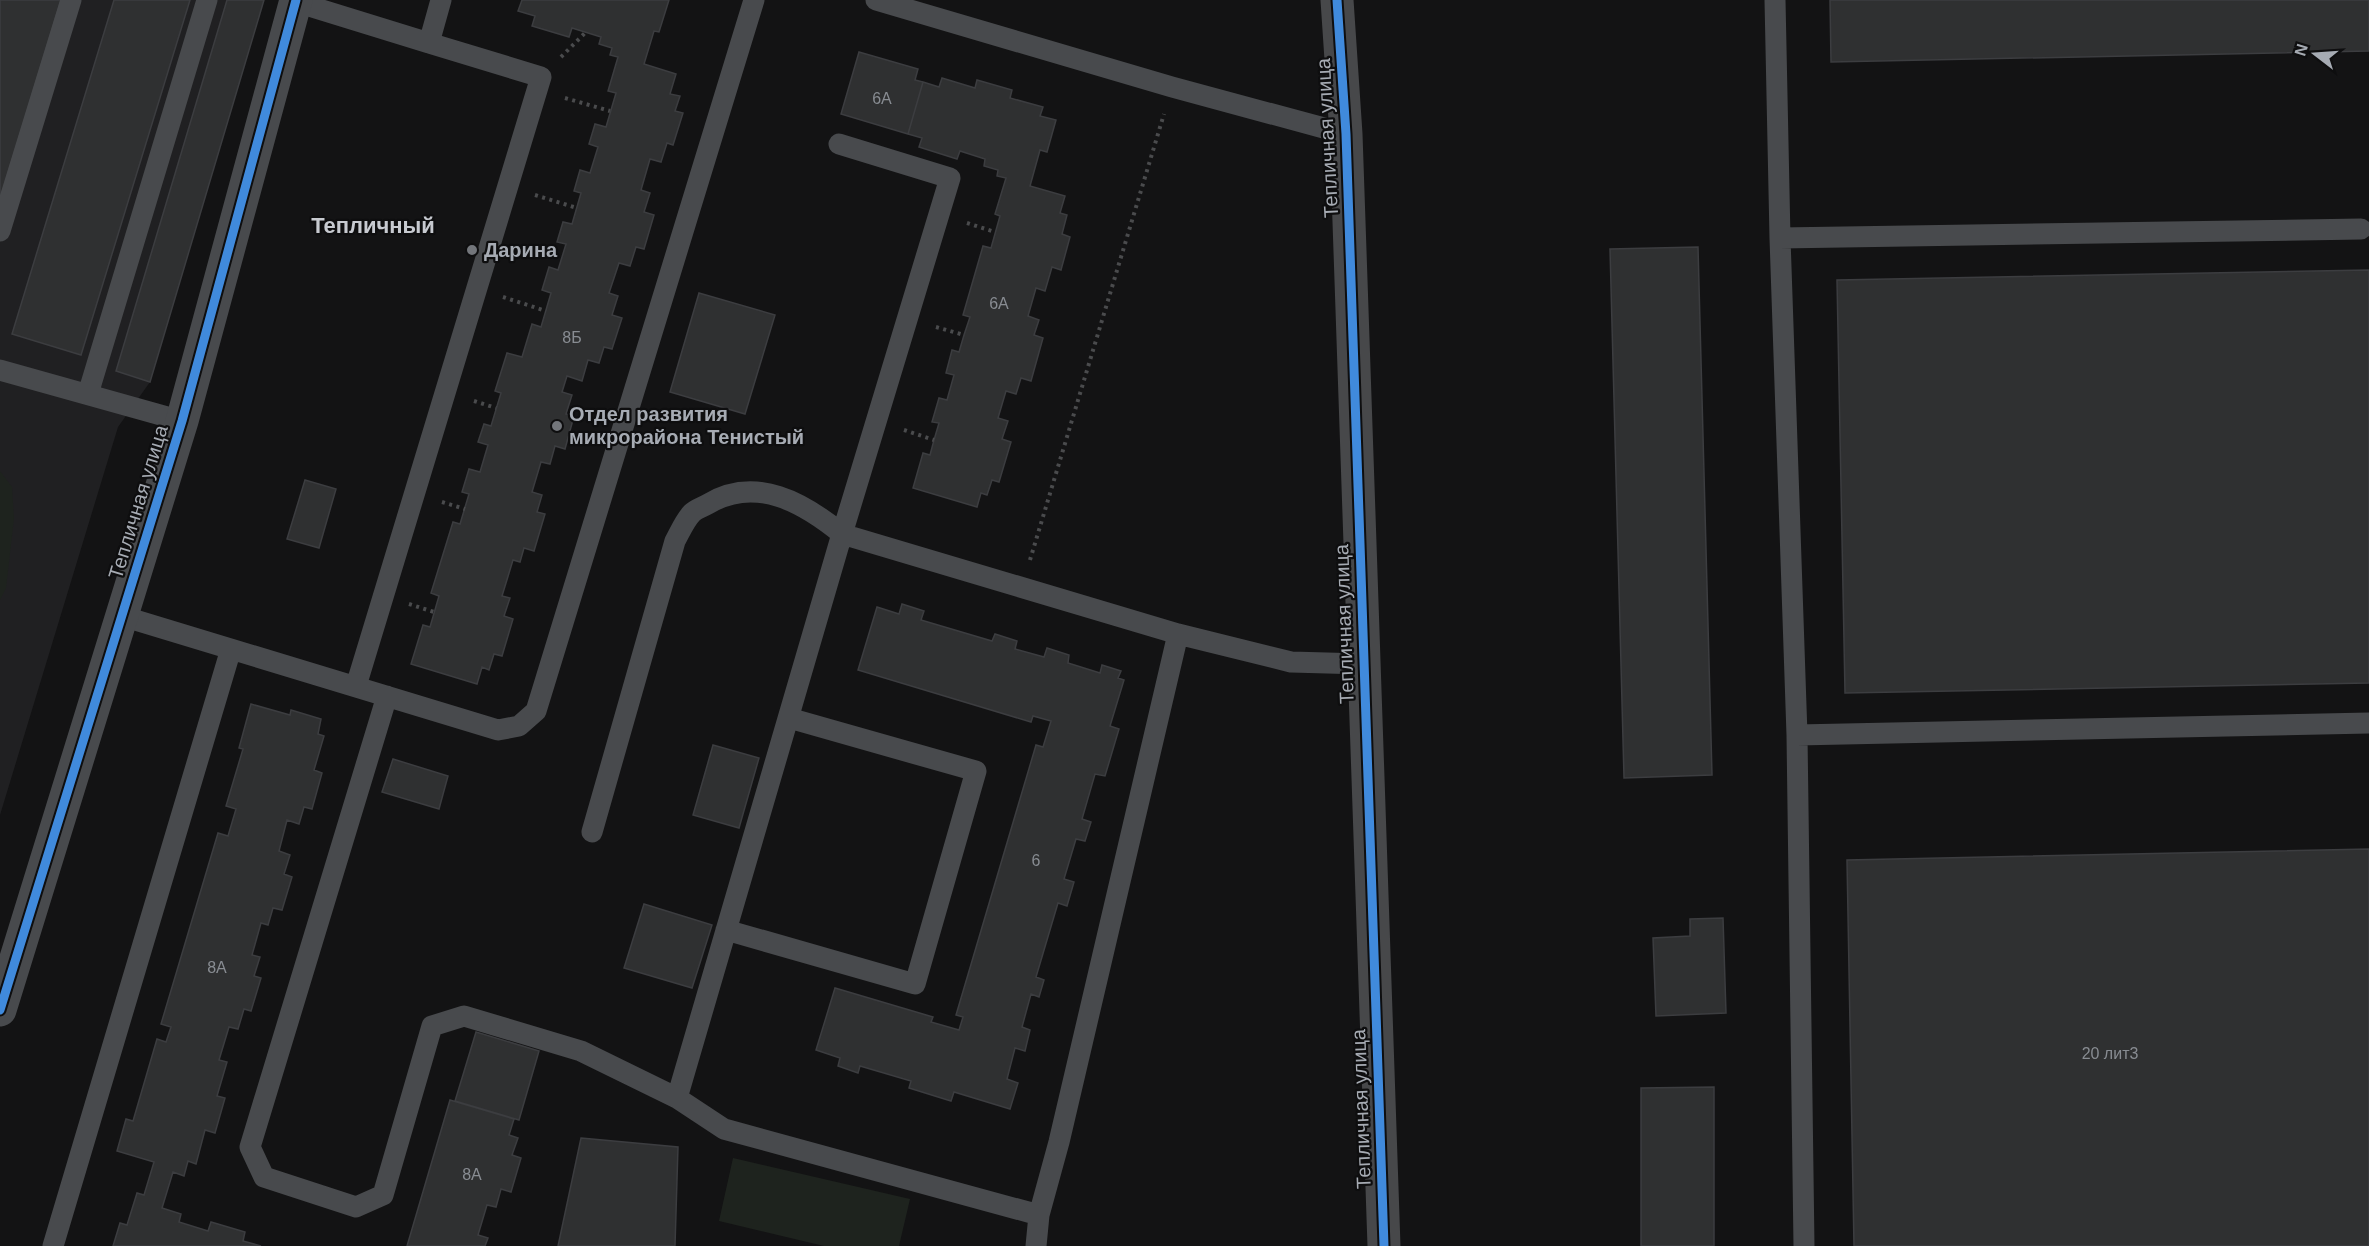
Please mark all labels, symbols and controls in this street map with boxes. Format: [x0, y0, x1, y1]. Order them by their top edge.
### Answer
north arrow [2285, 24, 2345, 84]
text: N [2291, 42, 2311, 58]
street label: Тепличная улица [1312, 57, 1342, 218]
house number: 6А [872, 90, 892, 107]
district label: Тепличный [311, 213, 435, 238]
place label: Дарина [484, 239, 558, 261]
marker: Дарина [465, 243, 479, 257]
house number: 6А [989, 295, 1009, 312]
house number: 8Б [562, 329, 582, 346]
place label: Отдел развития микрорайона Тенистый [569, 403, 804, 448]
marker: Отдел развития микрорайона Тенистый [550, 419, 564, 433]
street label: Тепличная улица [104, 422, 172, 582]
street label: Тепличная улица [1330, 543, 1358, 704]
house number: 6 [1032, 852, 1041, 869]
house number: 8А [207, 959, 227, 976]
street label: Тепличная улица [1347, 1028, 1375, 1189]
house number: 20 лит3 [2082, 1045, 2138, 1062]
house number: 8А [462, 1166, 482, 1183]

